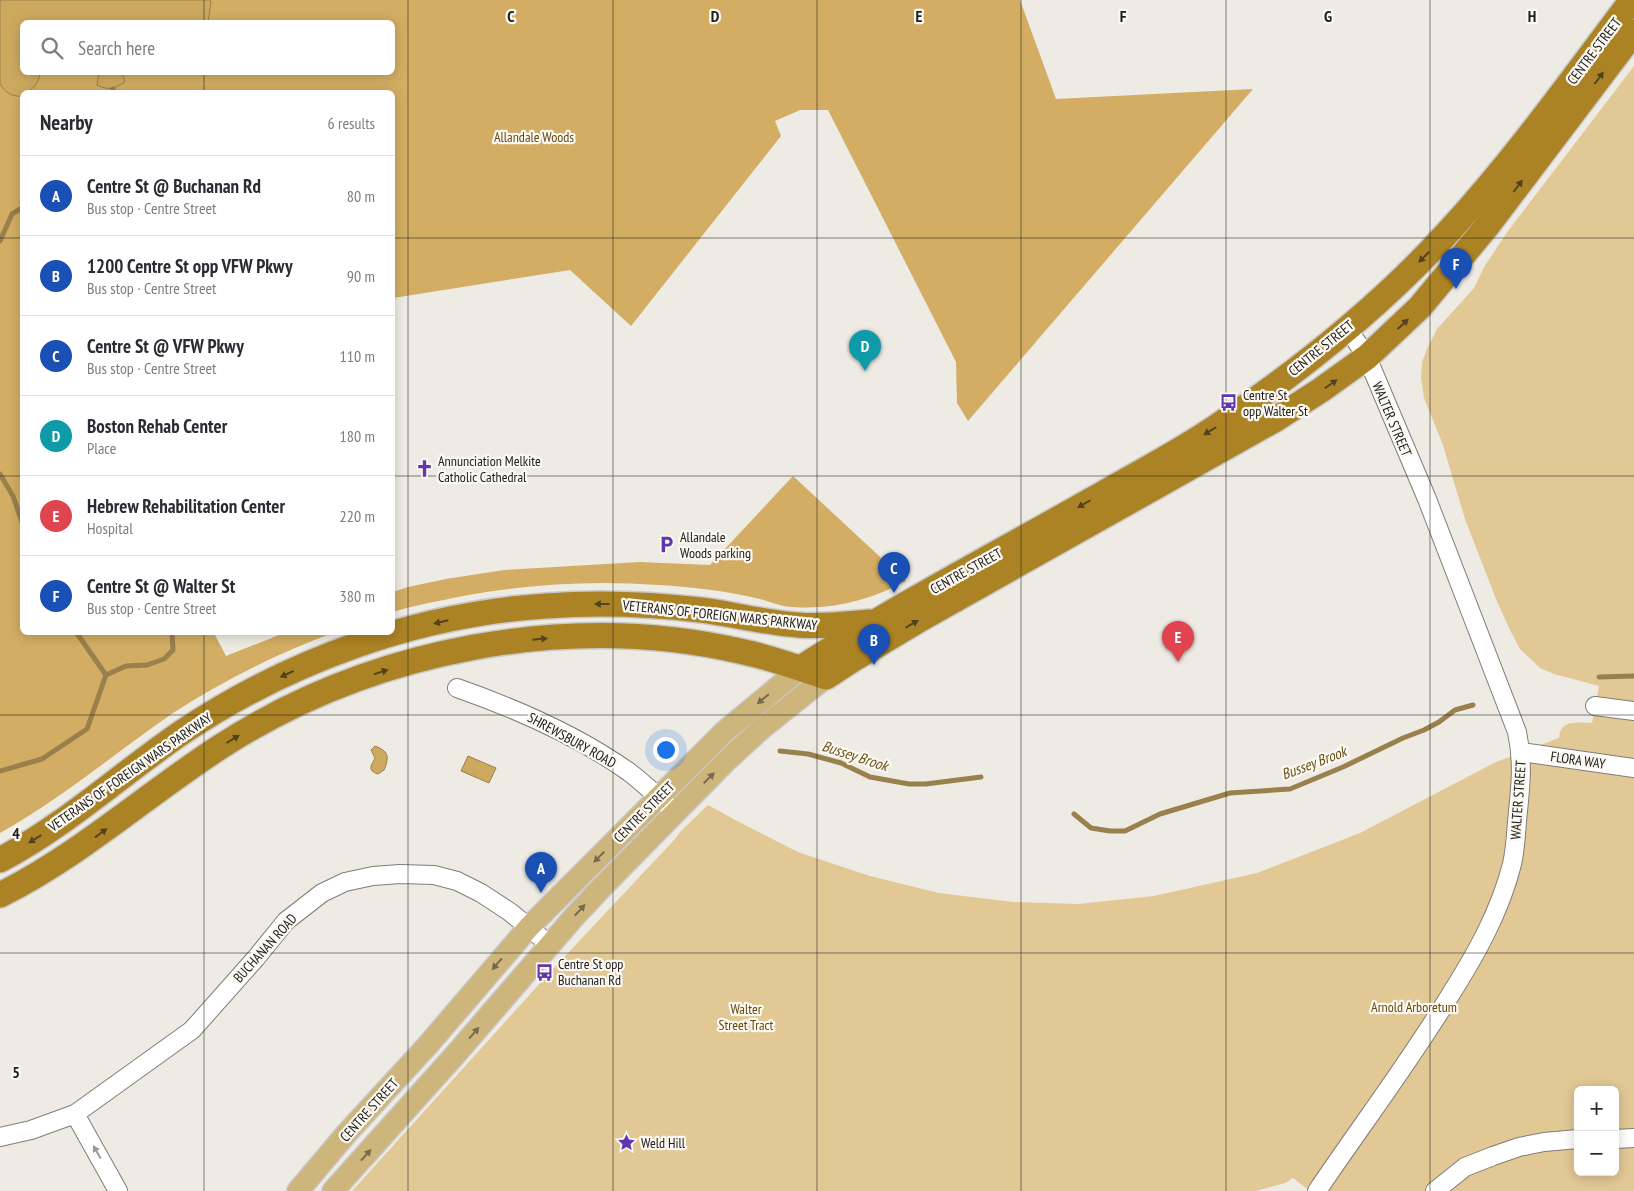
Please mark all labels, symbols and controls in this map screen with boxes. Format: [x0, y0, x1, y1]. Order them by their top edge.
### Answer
text: C [507, 6, 515, 26]
text: D [711, 6, 720, 26]
text: E [916, 6, 923, 26]
text: F [1120, 6, 1127, 26]
text: G [1324, 6, 1332, 26]
text: H [1528, 6, 1536, 26]
street label: CENTRE STREET [1563, 13, 1625, 88]
search box [20, 20, 395, 75]
icon: search [38, 34, 66, 62]
text: Search here [78, 36, 155, 60]
one-way arrow [1594, 71, 1604, 85]
text: Nearby [40, 109, 93, 136]
text: 6 results [328, 113, 375, 133]
park label: Allandale Woods [494, 128, 574, 146]
text: Centre St @ Buchanan Rd [87, 174, 261, 198]
one-way arrow [1512, 180, 1523, 193]
text: A [52, 186, 60, 206]
text: 80 m [347, 186, 375, 206]
text: Bus stop · Centre Street [87, 198, 216, 218]
pin: F [1440, 248, 1472, 289]
one-way arrow [1419, 250, 1431, 262]
text: 1200 Centre St opp VFW Pkwy [87, 254, 293, 278]
text: B [52, 266, 60, 286]
text: 90 m [347, 266, 375, 286]
text: Bus stop · Centre Street [87, 278, 216, 298]
street label: CENTRE STREET [1285, 316, 1358, 380]
one-way arrow [1396, 318, 1408, 330]
pin: D [849, 330, 881, 371]
text: Centre St @ VFW Pkwy [87, 334, 244, 358]
text: C [52, 346, 60, 366]
text: 110 m [340, 346, 375, 366]
text: Bus stop · Centre Street [87, 358, 216, 378]
one-way arrow [1324, 379, 1338, 389]
street label: WALTER STREET [1368, 379, 1416, 460]
place label: Centre St opp Walter St [1243, 386, 1308, 420]
bus stop icon: Centre St opp Walter St [1219, 393, 1239, 413]
text: Boston Rehab Center [87, 414, 227, 438]
text: D [52, 426, 60, 446]
text: 180 m [340, 426, 375, 446]
one-way arrow [1204, 426, 1217, 435]
text: Place [87, 438, 116, 458]
place label: Annunciation Melkite Catholic Cathedral [438, 452, 541, 486]
church icon: Annunciation Melkite Catholic Cathedral [414, 459, 434, 479]
text: Hebrew Rehabilitation Center [87, 494, 285, 518]
one-way arrow [1078, 499, 1091, 508]
text: E [53, 506, 59, 526]
text: 220 m [340, 506, 375, 526]
text: Hospital [87, 518, 133, 538]
place label: Allandale Woods parking [680, 528, 751, 562]
parking icon: Allandale Woods parking [656, 535, 676, 555]
street label: CENTRE STREET [927, 544, 1006, 598]
pin: C [878, 552, 910, 593]
text: Centre St @ Walter St [87, 574, 235, 598]
text: F [53, 586, 59, 606]
text: 380 m [340, 586, 375, 606]
street label: VETERANS OF FOREIGN WARS PARKWAY [621, 596, 819, 634]
text: Bus stop · Centre Street [87, 598, 216, 618]
one-way arrow [593, 600, 609, 608]
one-way arrow [433, 618, 448, 626]
one-way arrow [906, 620, 919, 629]
pin: E [1162, 621, 1194, 662]
pin: B [858, 624, 890, 665]
one-way arrow [532, 635, 548, 643]
one-way arrow [374, 667, 389, 675]
one-way arrow [280, 670, 294, 678]
one-way arrow [757, 693, 770, 704]
street label: VETERANS OF FOREIGN WARS PARKWAY [44, 708, 216, 836]
street label: SHREWSBURY ROAD [525, 708, 619, 772]
one-way arrow [227, 734, 240, 743]
water label: Bussey Brook [820, 736, 892, 776]
your location [653, 737, 679, 763]
water label: Bussey Brook [1279, 741, 1351, 784]
street label: FLORA WAY [1549, 747, 1607, 773]
street label: WALTER STREET [1506, 759, 1530, 840]
one-way arrow [703, 772, 715, 784]
street label: CENTRE STREET [610, 777, 679, 846]
text: 4 [12, 823, 20, 843]
one-way arrow [94, 828, 108, 838]
one-way arrow [28, 835, 41, 844]
one-way arrow [594, 850, 606, 862]
pin: A [525, 852, 557, 893]
one-way arrow [574, 905, 586, 917]
street label: BUCHANAN ROAD [229, 910, 301, 986]
place label: Centre St opp Buchanan Rd [558, 955, 623, 989]
one-way arrow [492, 958, 503, 971]
bus stop icon: Centre St opp Buchanan Rd [534, 962, 554, 982]
park label: Arnold Arboretum [1371, 998, 1457, 1016]
park label: Walter Street Tract [719, 1000, 774, 1034]
one-way arrow [468, 1027, 479, 1040]
text: 5 [12, 1062, 20, 1082]
street label: CENTRE STREET [336, 1074, 403, 1145]
map controls [1574, 1086, 1619, 1176]
button: + [1574, 1086, 1619, 1131]
button: − [1574, 1131, 1619, 1176]
place icon: Weld Hill [617, 1133, 637, 1153]
place label: Weld Hill [641, 1134, 686, 1152]
one-way arrow [93, 1145, 101, 1160]
one-way arrow [360, 1148, 371, 1161]

